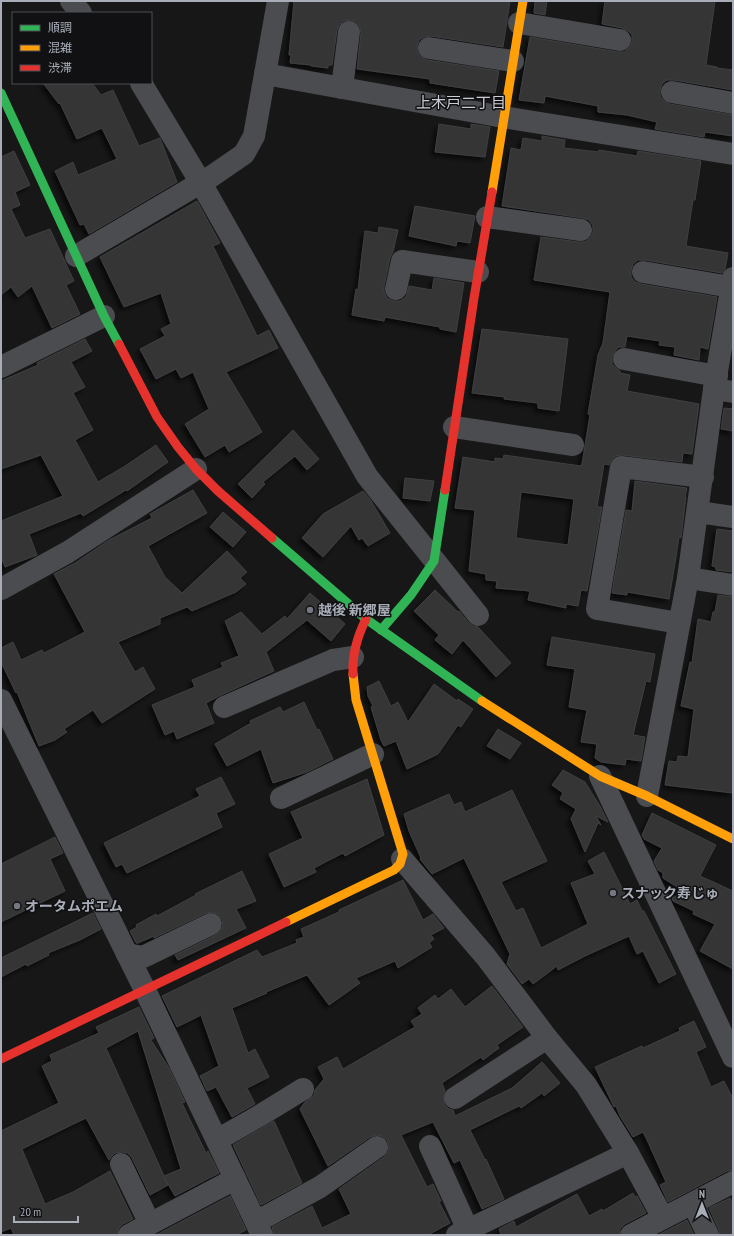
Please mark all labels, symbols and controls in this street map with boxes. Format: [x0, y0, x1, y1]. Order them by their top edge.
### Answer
legend [12, 12, 152, 84]
text: 順調 [48, 20, 72, 35]
text: 混雑 [48, 40, 72, 55]
text: 渋滞 [48, 60, 72, 75]
district label: 上木戸二丁目 [416, 93, 506, 112]
place label: 越後 新郷屋 [318, 601, 391, 619]
marker: 越後 新郷屋 [305, 605, 315, 615]
place label: スナック寿じゅ [621, 884, 719, 902]
marker: スナック寿じゅ [608, 888, 618, 898]
place label: オータムポエム [25, 897, 123, 915]
marker: オータムポエム [12, 901, 22, 911]
north arrow [682, 1184, 722, 1224]
text: N [699, 1187, 705, 1201]
scale bar [14, 1198, 78, 1224]
text: 20 m [20, 1204, 41, 1219]

